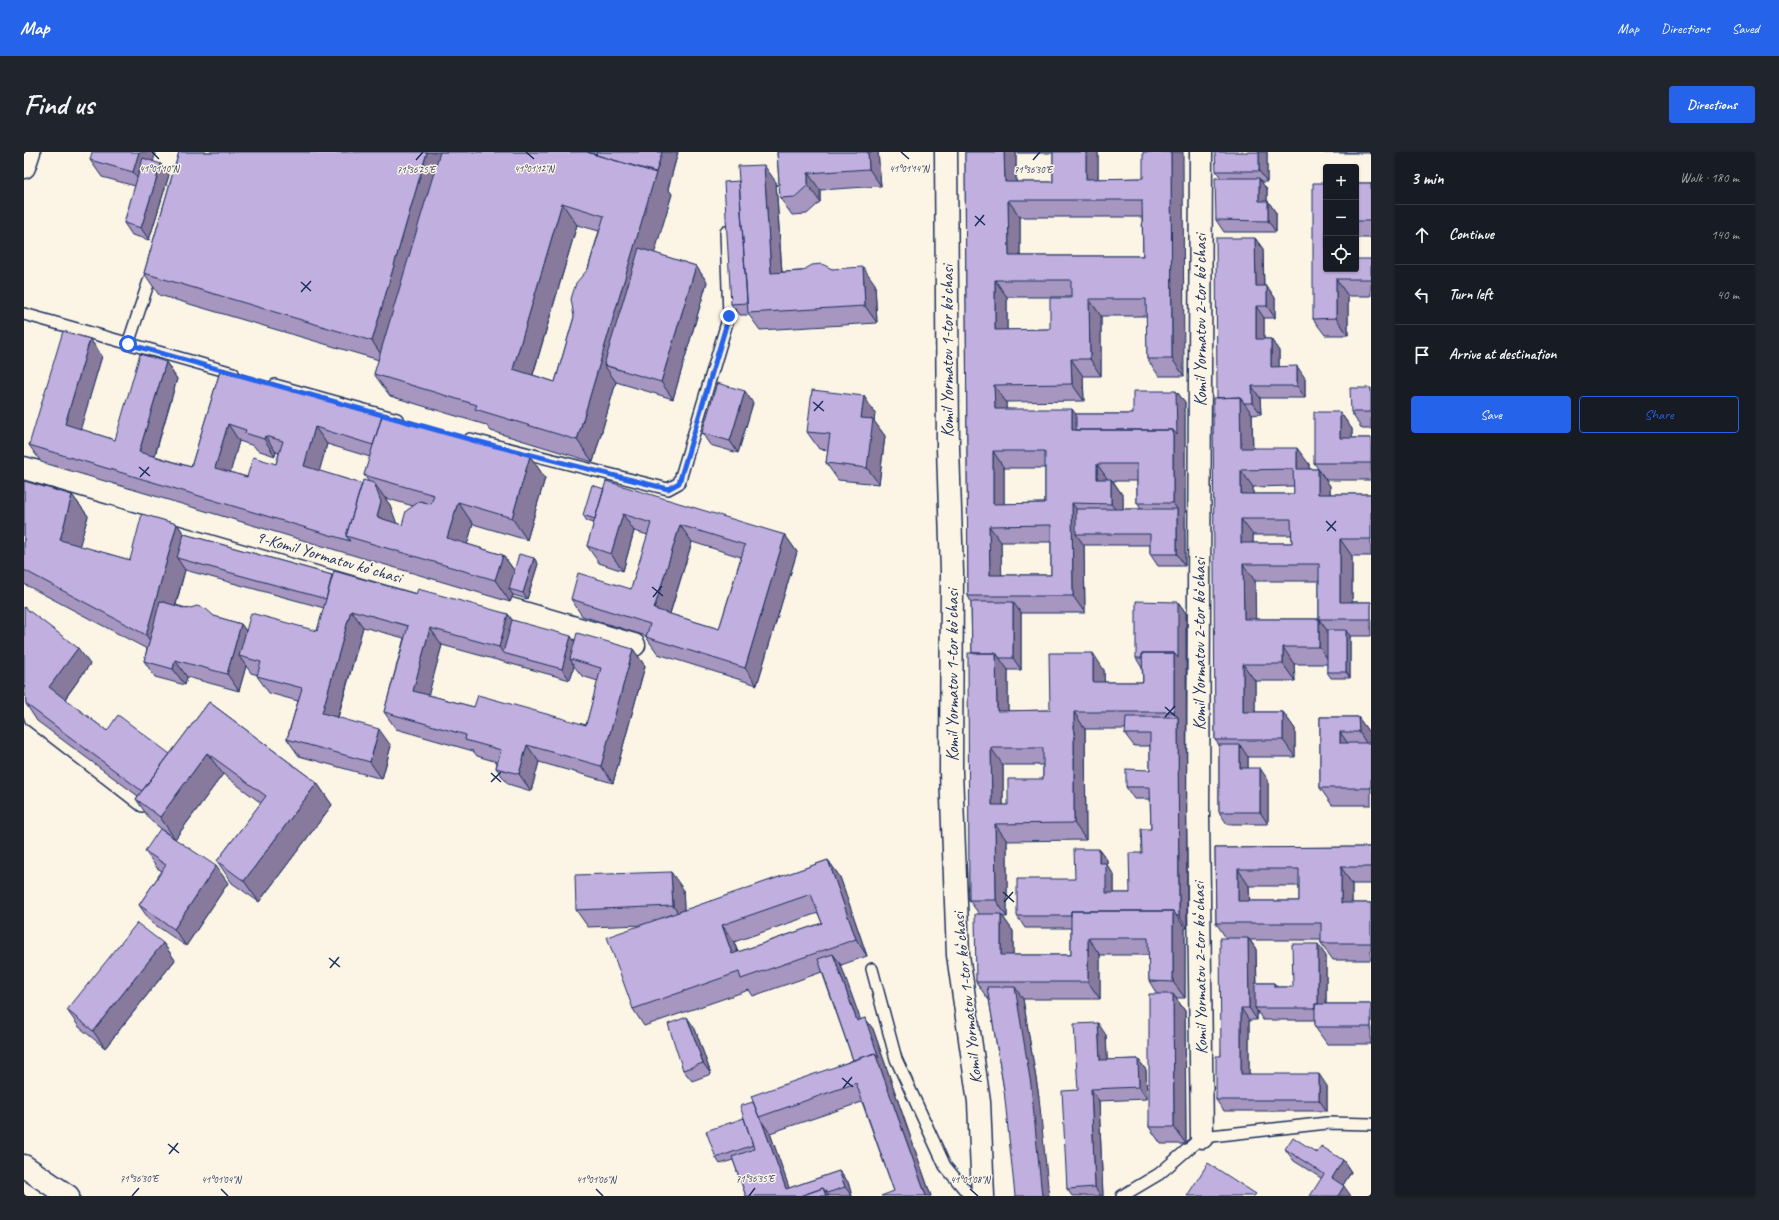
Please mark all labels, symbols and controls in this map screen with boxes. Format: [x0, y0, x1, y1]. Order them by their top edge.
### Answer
text: Map [20, 16, 50, 40]
text: Map [1618, 20, 1639, 37]
text: Directions [1661, 20, 1710, 37]
text: Saved [1732, 20, 1759, 37]
button: Directions [1669, 86, 1755, 123]
text: Find us [24, 87, 94, 122]
text: 41°01'10"N [139, 162, 181, 175]
text: 41°01'12"N [514, 162, 556, 175]
text: 41°01'14"N [889, 162, 931, 175]
text: 71°36'25"E [397, 163, 437, 176]
text: 71°36'30"E [1014, 163, 1054, 176]
map controls [1323, 164, 1359, 272]
button: + [1323, 164, 1359, 200]
text: 3 min [1411, 168, 1444, 189]
text: Walk · 180 m [1680, 170, 1739, 186]
button: − [1323, 200, 1359, 236]
icon: ahead [1411, 224, 1433, 246]
text: Continue [1449, 225, 1494, 244]
text: 140 m [1711, 227, 1739, 243]
street label: Komil Yormatov 2-tor koʻchasi [1190, 232, 1211, 406]
button: locate [1323, 236, 1359, 272]
street label: Komil Yormatov 1-tor koʻchasi [937, 263, 958, 437]
icon: left [1411, 284, 1433, 306]
text: Turn left [1449, 285, 1492, 304]
text: 40 m [1717, 287, 1739, 303]
route end [720, 307, 738, 325]
route start [119, 335, 137, 353]
icon: arrive [1411, 344, 1433, 366]
text: Arrive at destination [1449, 345, 1556, 364]
button: Save [1411, 396, 1571, 433]
button: Share [1579, 396, 1739, 433]
street label: 9-Komil Yormatov koʻchasi [254, 526, 406, 588]
street label: Komil Yormatov 2-tor koʻchasi [1189, 556, 1210, 730]
street label: Komil Yormatov 1-tor koʻchasi [942, 587, 963, 761]
street label: Komil Yormatov 2-tor koʻchasi [1188, 880, 1212, 1054]
street label: Komil Yormatov 1-tor koʻchasi [947, 909, 986, 1085]
text: 71°36'30"E [120, 1172, 160, 1185]
text: 71°36'35"E [736, 1172, 776, 1185]
text: 41°01'04"N [201, 1173, 243, 1186]
text: 41°01'06"N [576, 1173, 618, 1186]
text: 41°01'08"N [950, 1173, 992, 1186]

